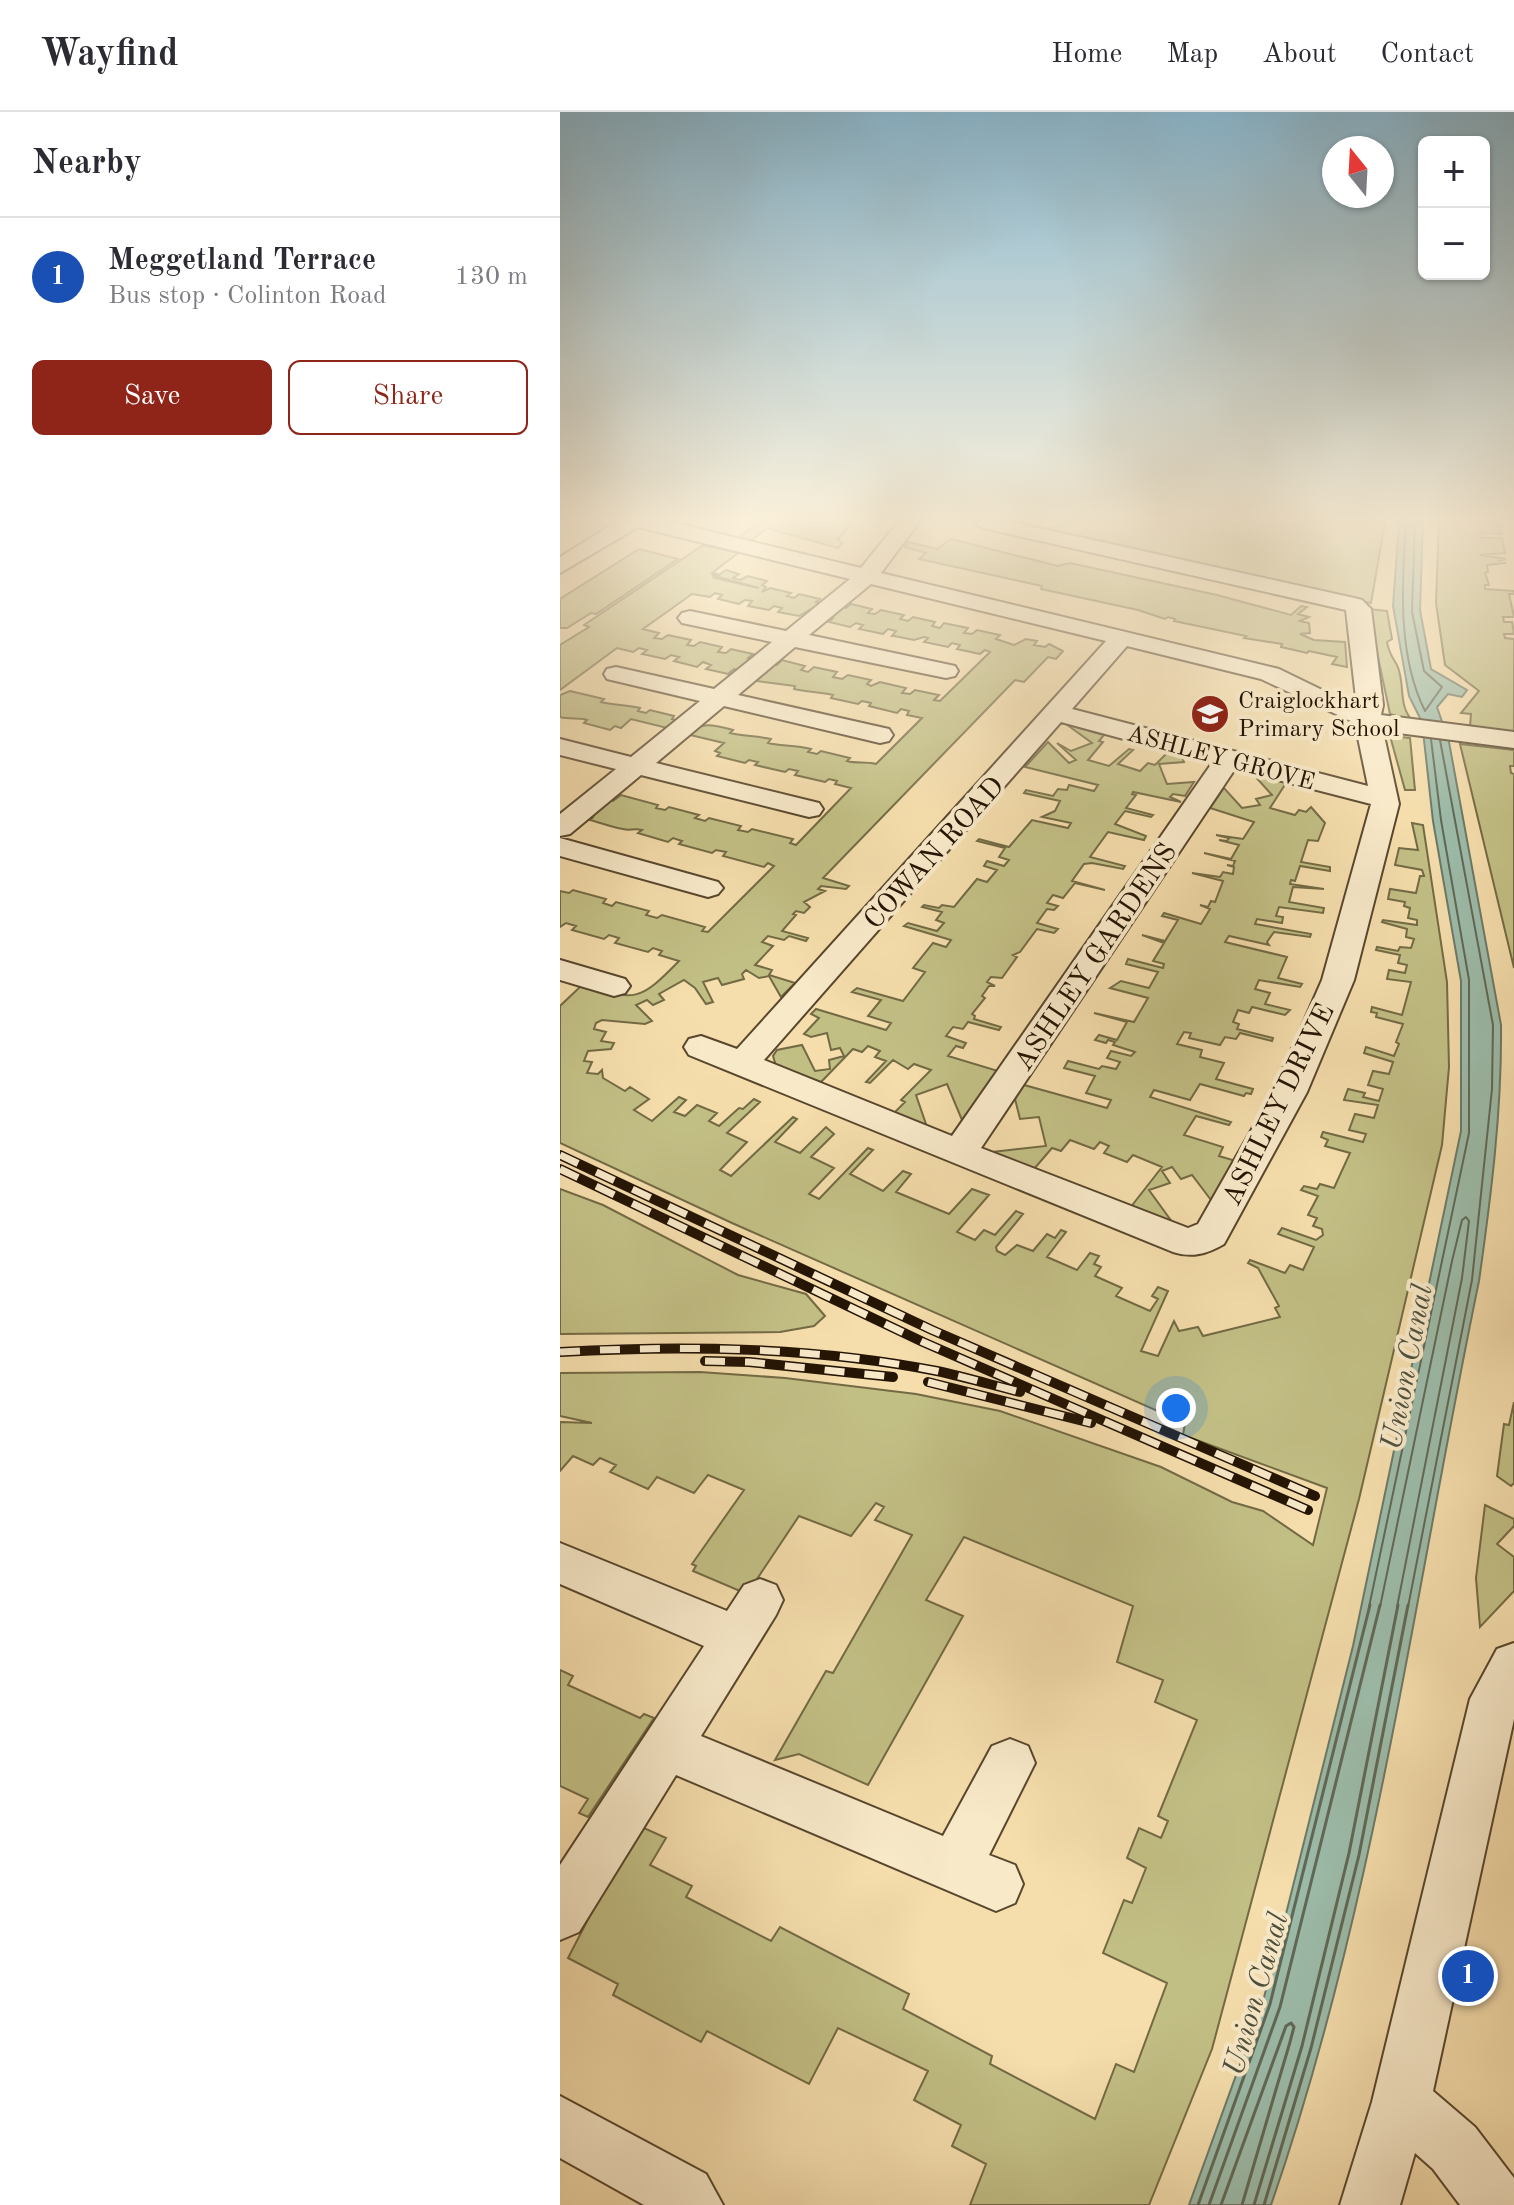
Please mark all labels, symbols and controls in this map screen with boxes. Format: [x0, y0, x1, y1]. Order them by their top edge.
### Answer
text: Wayfind [40, 36, 178, 74]
text: Home [1051, 41, 1122, 69]
text: Map [1166, 41, 1218, 69]
text: About [1262, 41, 1337, 69]
text: Contact [1381, 41, 1474, 69]
north arrow [1322, 136, 1394, 208]
map controls [1418, 136, 1490, 280]
button: + [1418, 136, 1490, 208]
text: Nearby [32, 147, 142, 181]
button: − [1418, 208, 1490, 280]
text: Meggetland Terrace [108, 246, 376, 276]
text: 1 [50, 264, 66, 290]
text: 130 m [455, 264, 528, 290]
text: Bus stop · Colinton Road [108, 283, 387, 309]
button: Save [32, 360, 272, 435]
button: Share [288, 360, 528, 435]
place label: Craiglockhart Primary School [1238, 690, 1400, 742]
school or university icon: Craiglockhart Primary School [1189, 693, 1231, 735]
street label: ASHLEY GROVE [1124, 722, 1317, 796]
street label: COWAN ROAD [860, 773, 1011, 935]
street label: ASHLEY GARDENS [1010, 839, 1183, 1077]
street label: ASHLEY DRIVE [1219, 1000, 1341, 1211]
water label: Union Canal [1377, 1282, 1439, 1453]
your location [1156, 1388, 1196, 1428]
water label: Union Canal [1219, 1909, 1295, 2080]
pin: 1 [1442, 1946, 1494, 2006]

